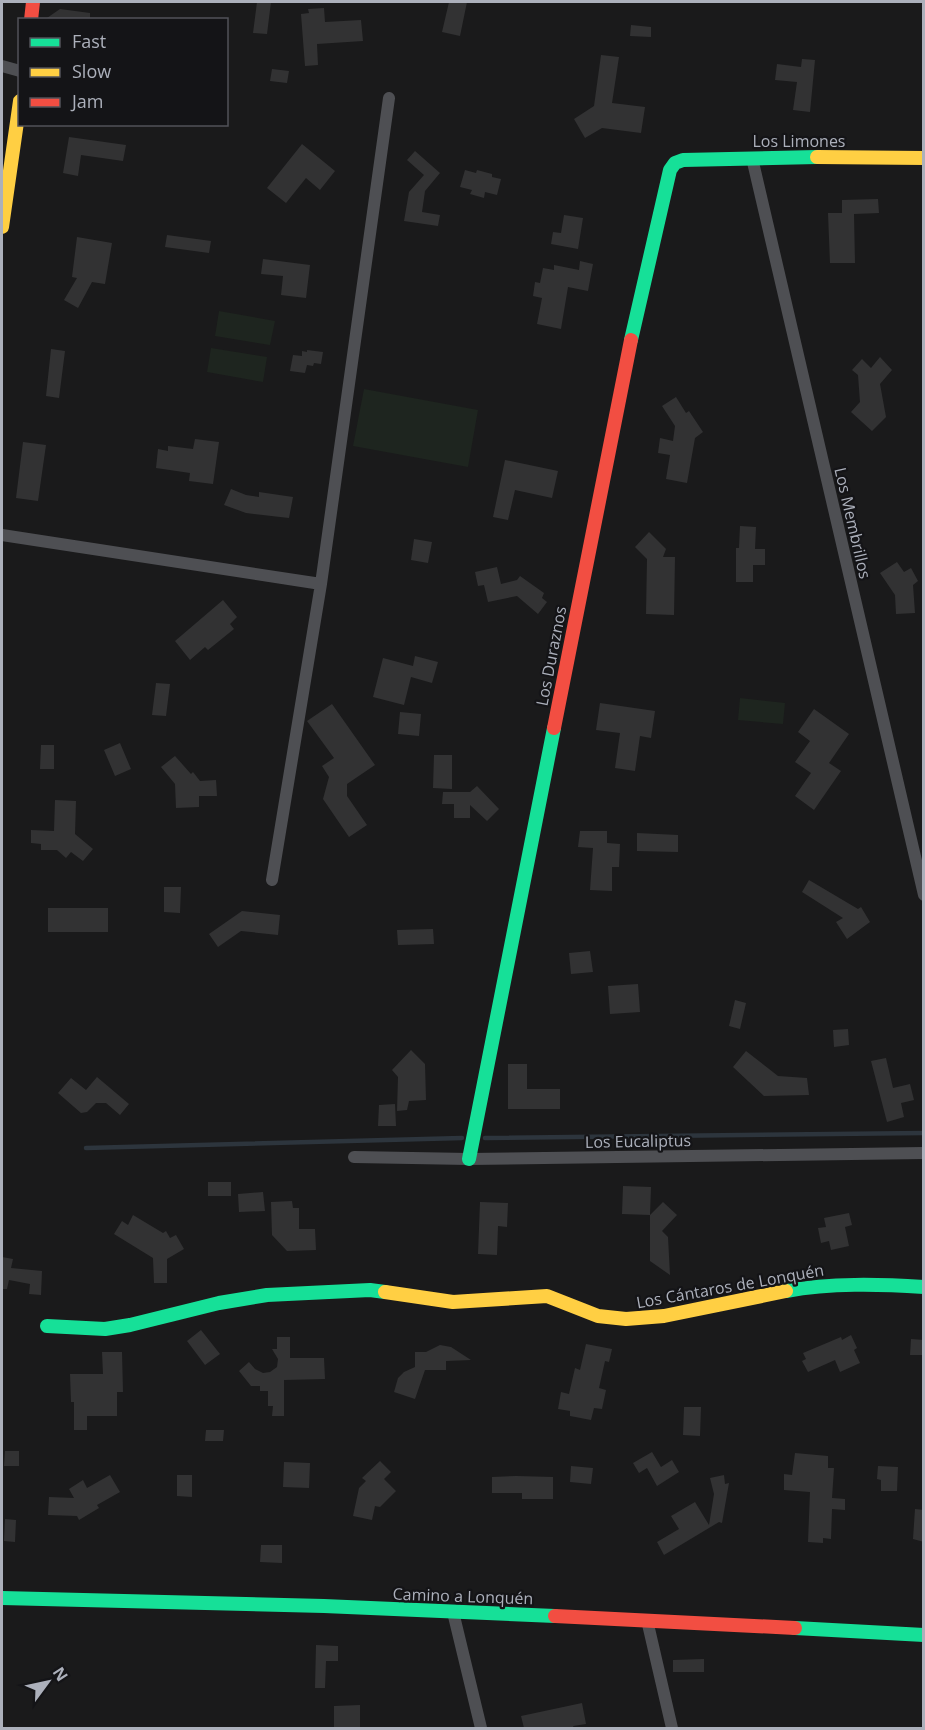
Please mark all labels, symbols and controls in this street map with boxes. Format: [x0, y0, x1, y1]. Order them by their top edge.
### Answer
legend [18, 18, 228, 126]
text: Fast [72, 29, 106, 53]
text: Slow [72, 59, 111, 83]
text: Jam [70, 89, 104, 113]
street label: Los Limones [752, 130, 846, 152]
street label: Los Membrillos [830, 465, 876, 581]
street label: Los Duraznos [531, 604, 571, 708]
street label: Los Eucaliptus [585, 1129, 691, 1153]
street label: Los Cántaros de Lonquén [634, 1259, 826, 1313]
street label: Camino a Lonquén [392, 1583, 534, 1609]
north arrow [18, 1652, 78, 1712]
text: N [48, 1662, 73, 1685]

